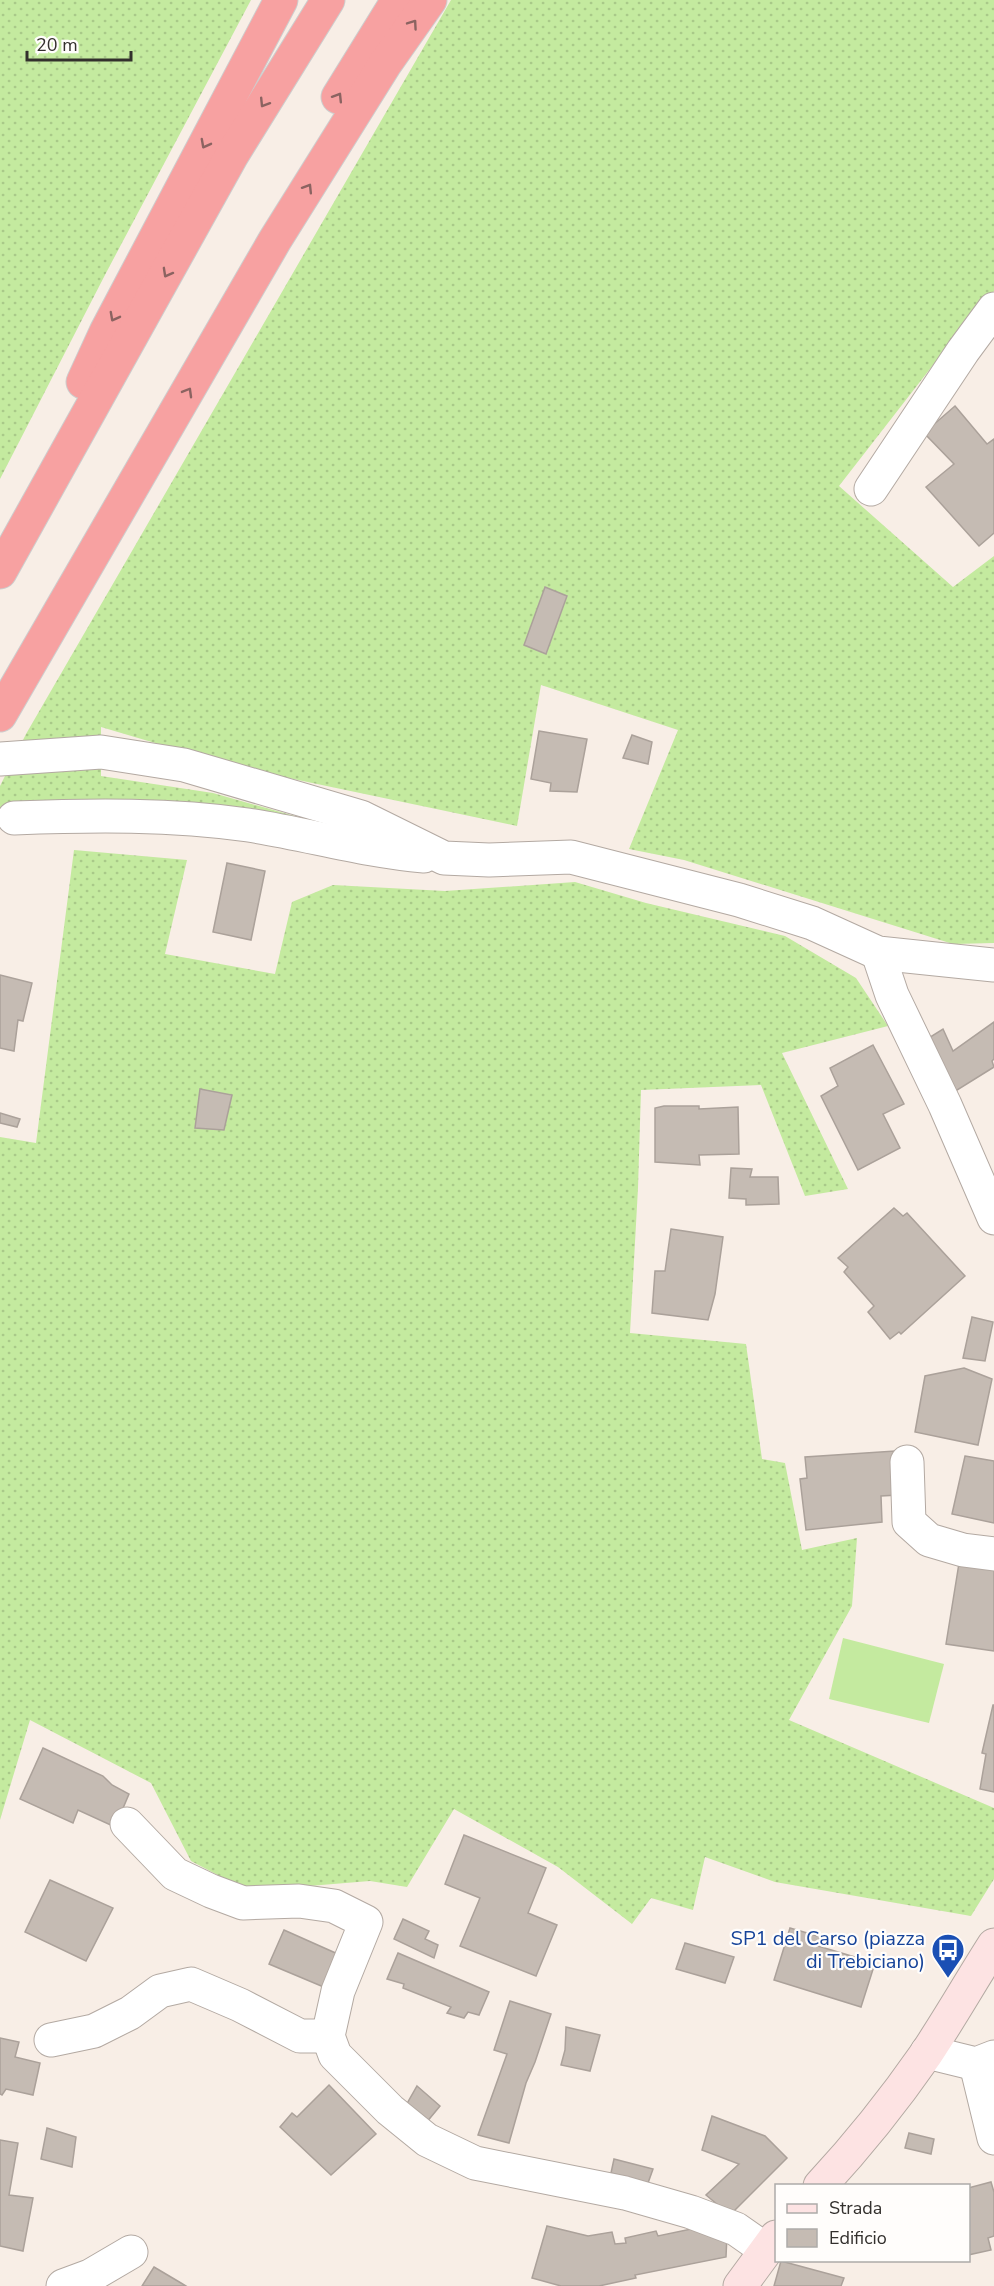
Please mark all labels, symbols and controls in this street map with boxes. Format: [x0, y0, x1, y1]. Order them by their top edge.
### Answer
one-way arrow [406, 20, 417, 31]
scale bar [27, 24, 130, 62]
text: 20 m [36, 33, 78, 57]
one-way arrow [330, 93, 342, 103]
one-way arrow [261, 97, 272, 108]
one-way arrow [201, 138, 212, 149]
one-way arrow [300, 184, 312, 194]
one-way arrow [163, 266, 174, 277]
one-way arrow [110, 311, 121, 321]
one-way arrow [180, 388, 192, 398]
place label: SP1 del Carso (piazza di Trebiciano) [731, 1925, 925, 1975]
bus stop icon: SP1 del Carso (piazza di Trebiciano) [930, 1932, 966, 1979]
legend [775, 2184, 970, 2262]
text: Strada [829, 2196, 882, 2220]
text: Edificio [829, 2226, 887, 2250]

